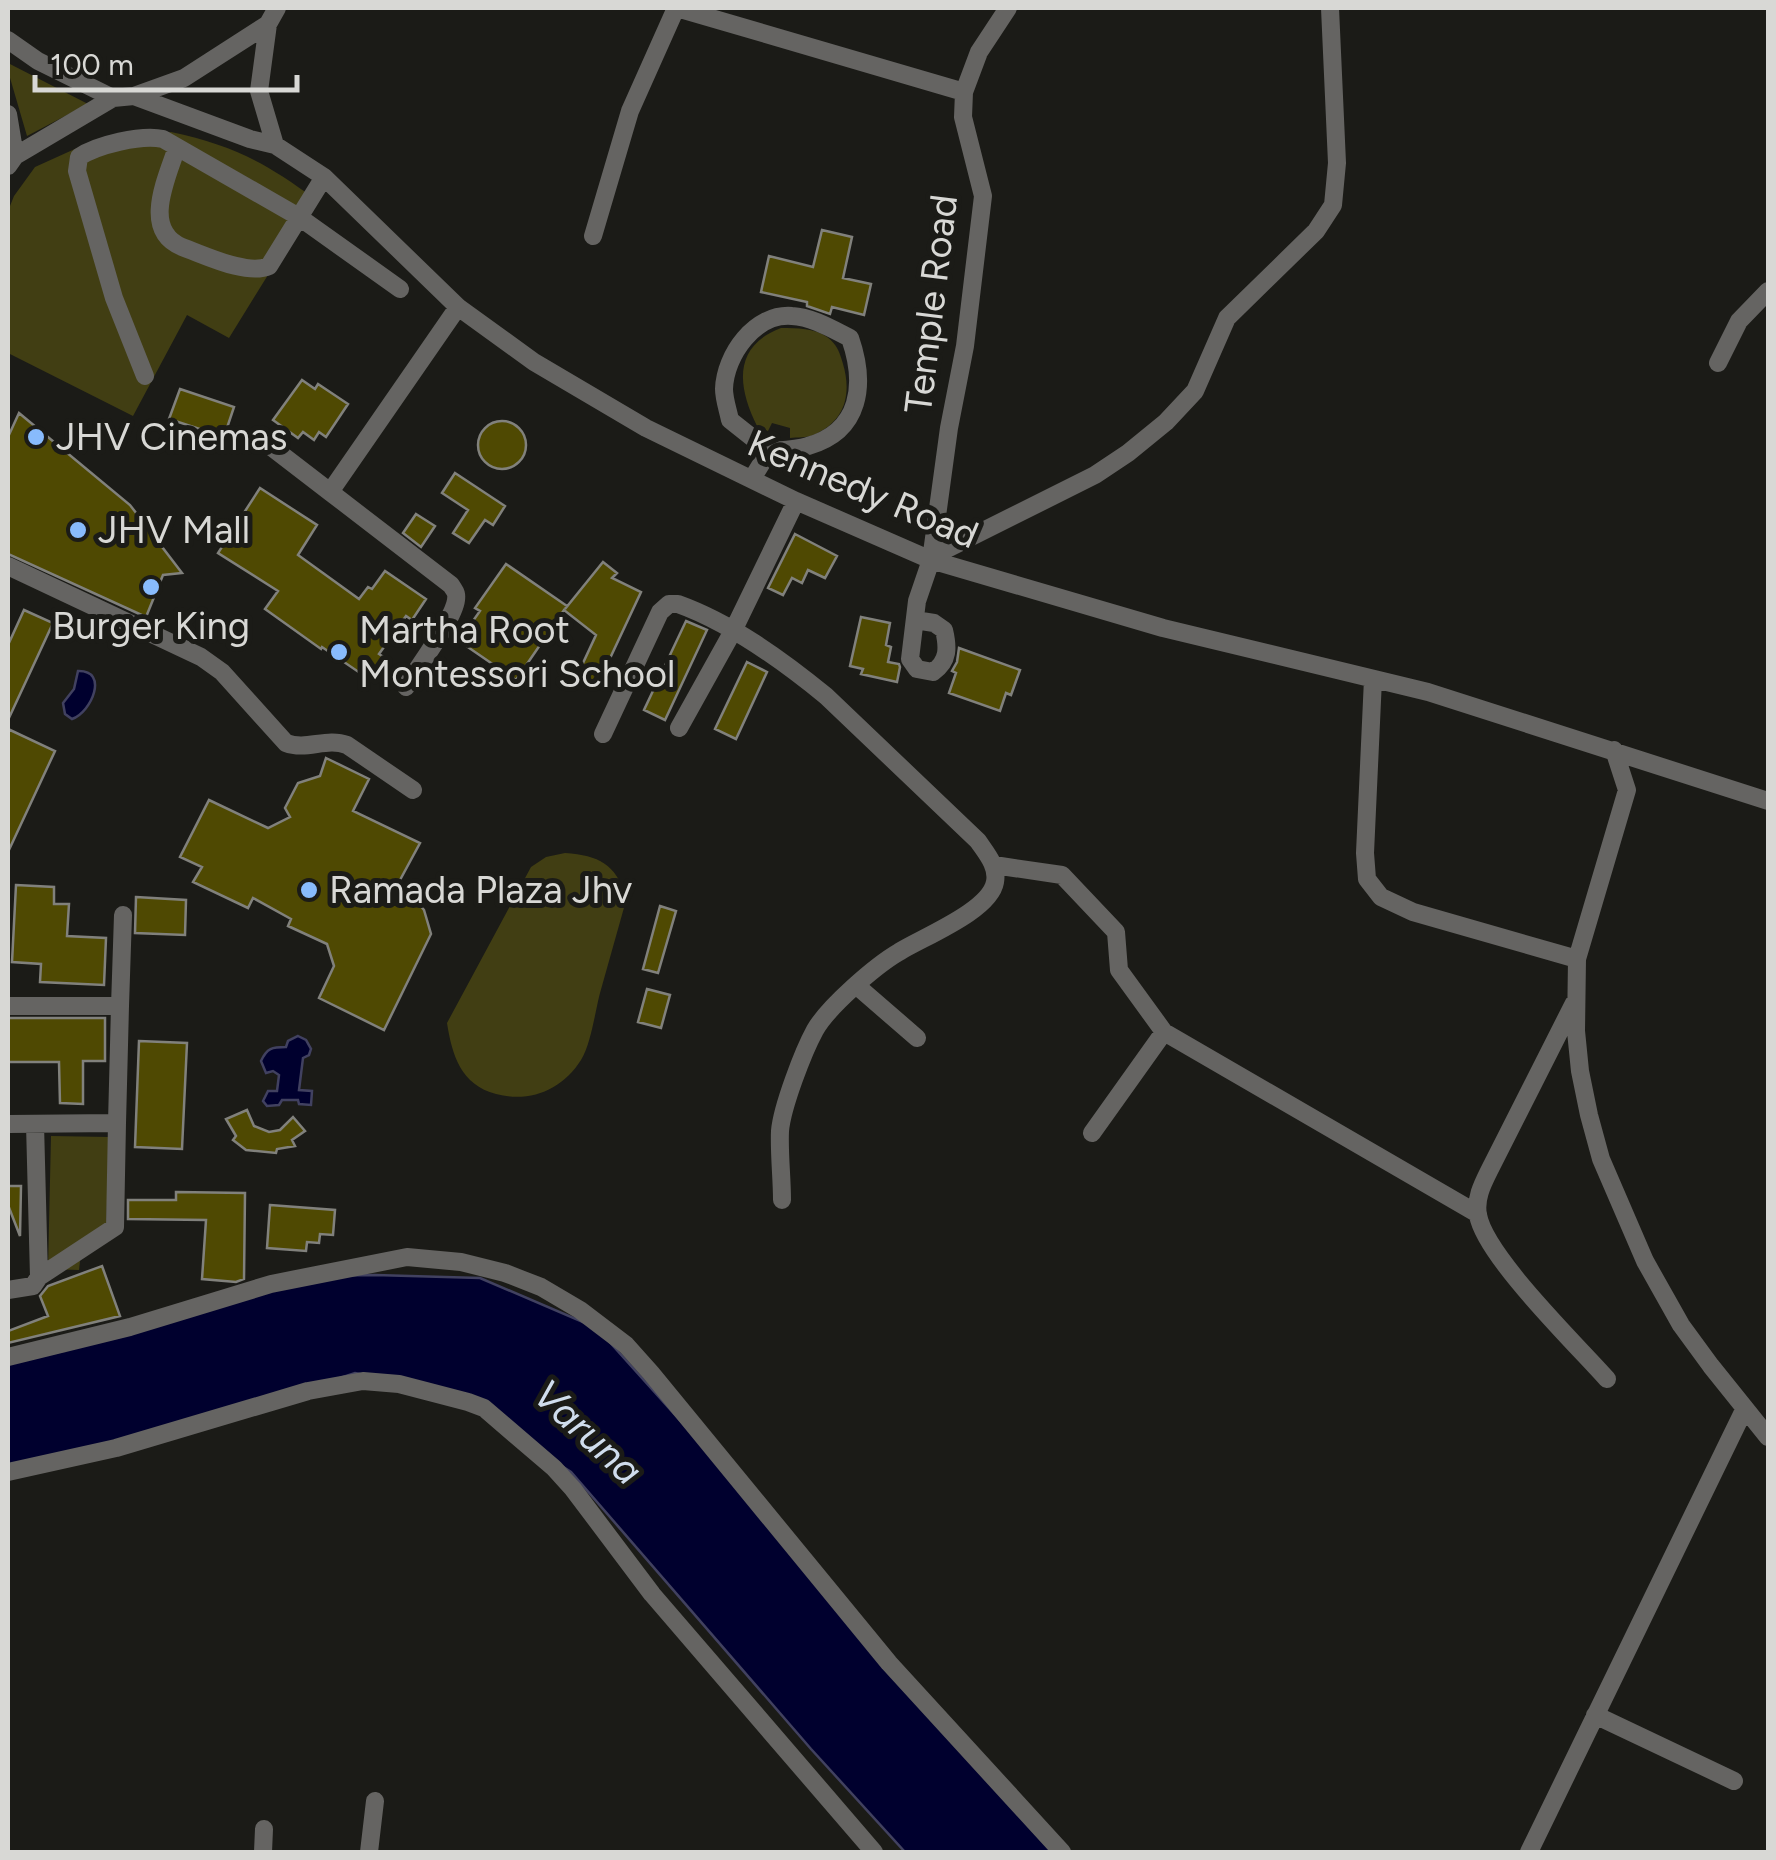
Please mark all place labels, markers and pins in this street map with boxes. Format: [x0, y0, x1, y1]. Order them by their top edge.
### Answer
place label: JHV Cinemas [56, 414, 287, 460]
marker: JHV Cinemas [25, 426, 47, 448]
place label: JHV Mall [98, 507, 250, 553]
marker: JHV Mall [67, 519, 89, 541]
marker: Burger King [140, 576, 162, 598]
place label: Burger King [52, 603, 250, 649]
place label: Martha Root Montessori School [359, 607, 675, 697]
marker: Martha Root Montessori School [328, 641, 350, 663]
place label: Ramada Plaza Jhv [329, 867, 633, 913]
marker: Ramada Plaza Jhv [298, 879, 320, 901]

